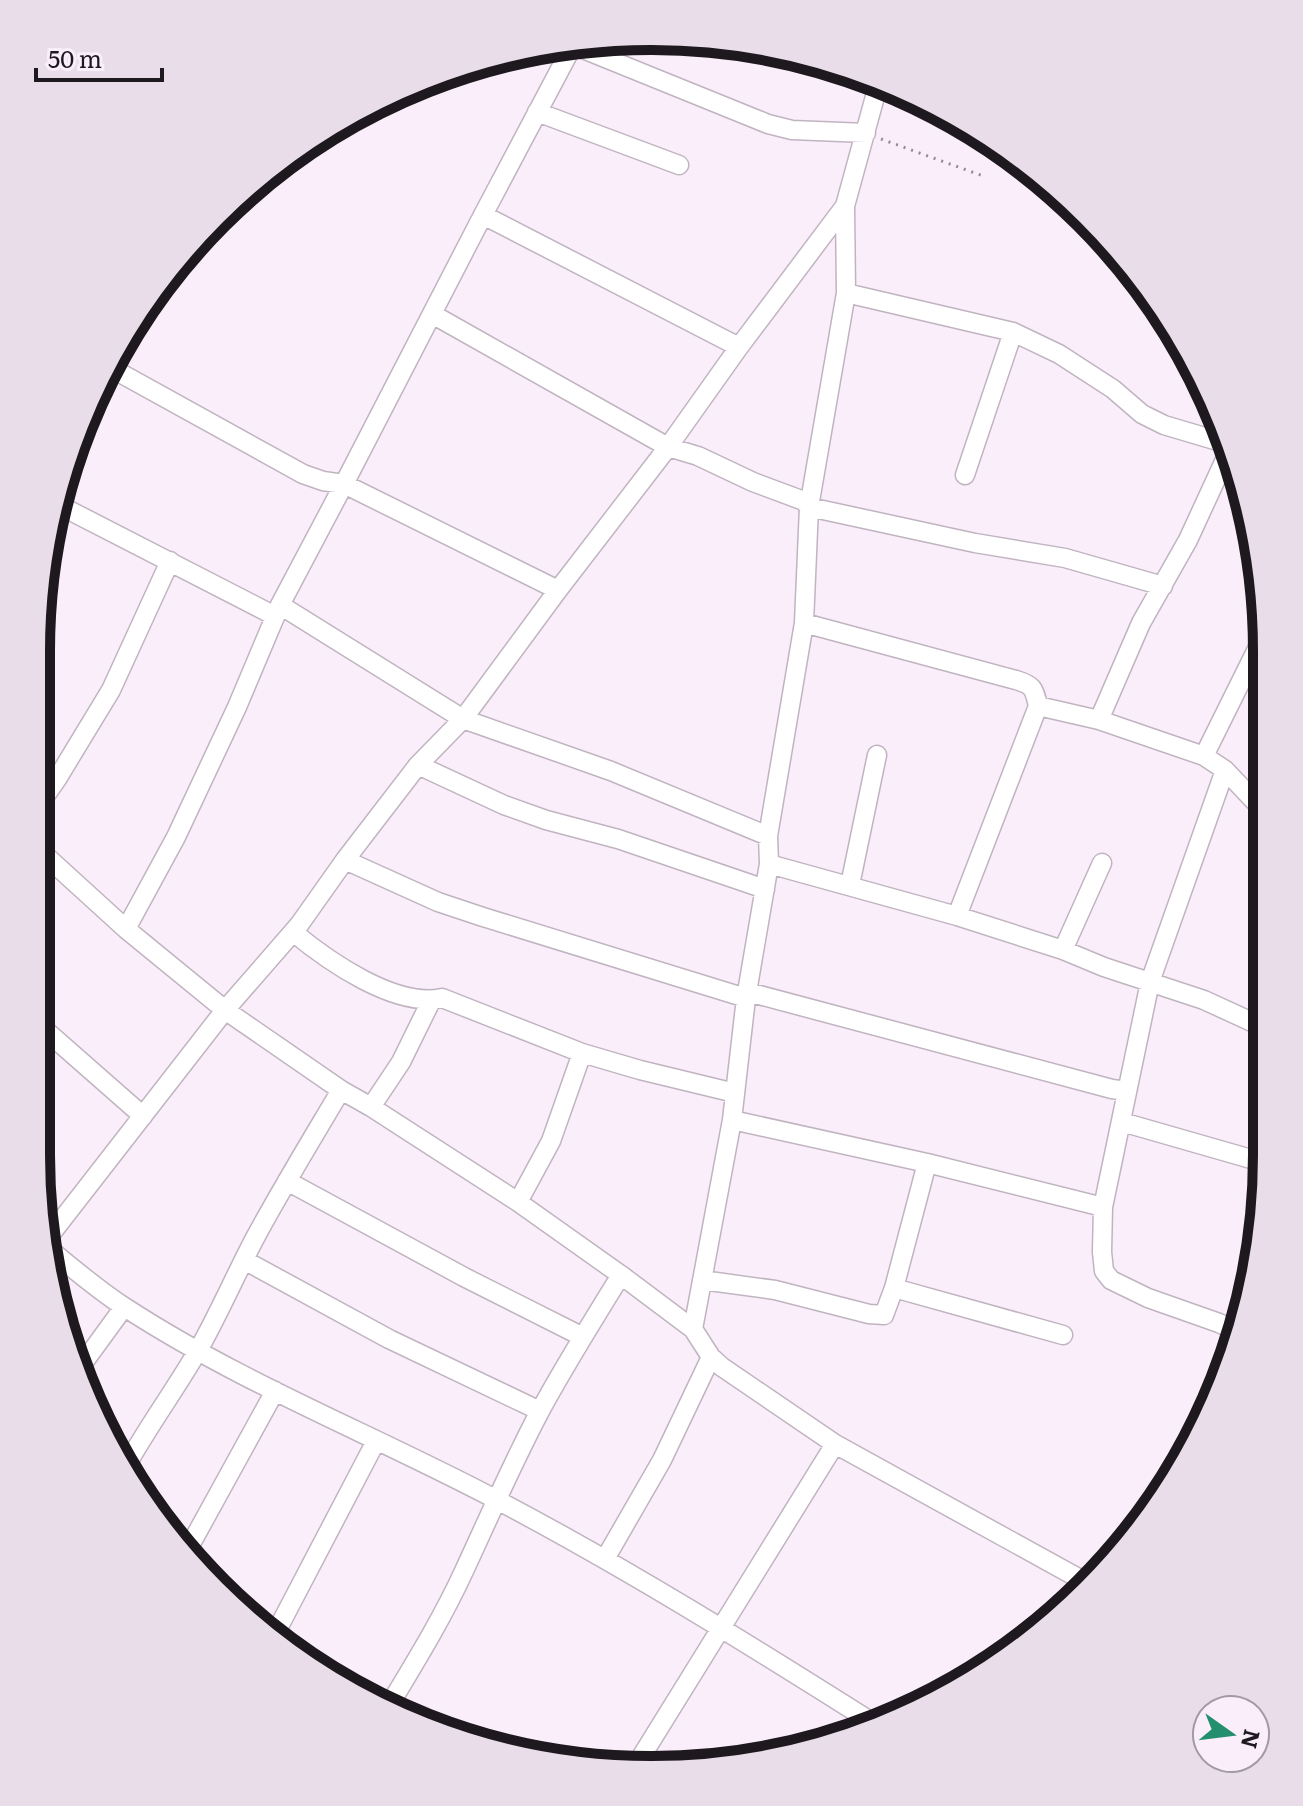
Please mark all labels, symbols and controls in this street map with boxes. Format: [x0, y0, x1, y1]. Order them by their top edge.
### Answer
scale bar [36, 32, 162, 82]
text: 50 m [48, 40, 102, 75]
north arrow [1191, 1694, 1271, 1774]
text: N [1234, 1726, 1270, 1752]

